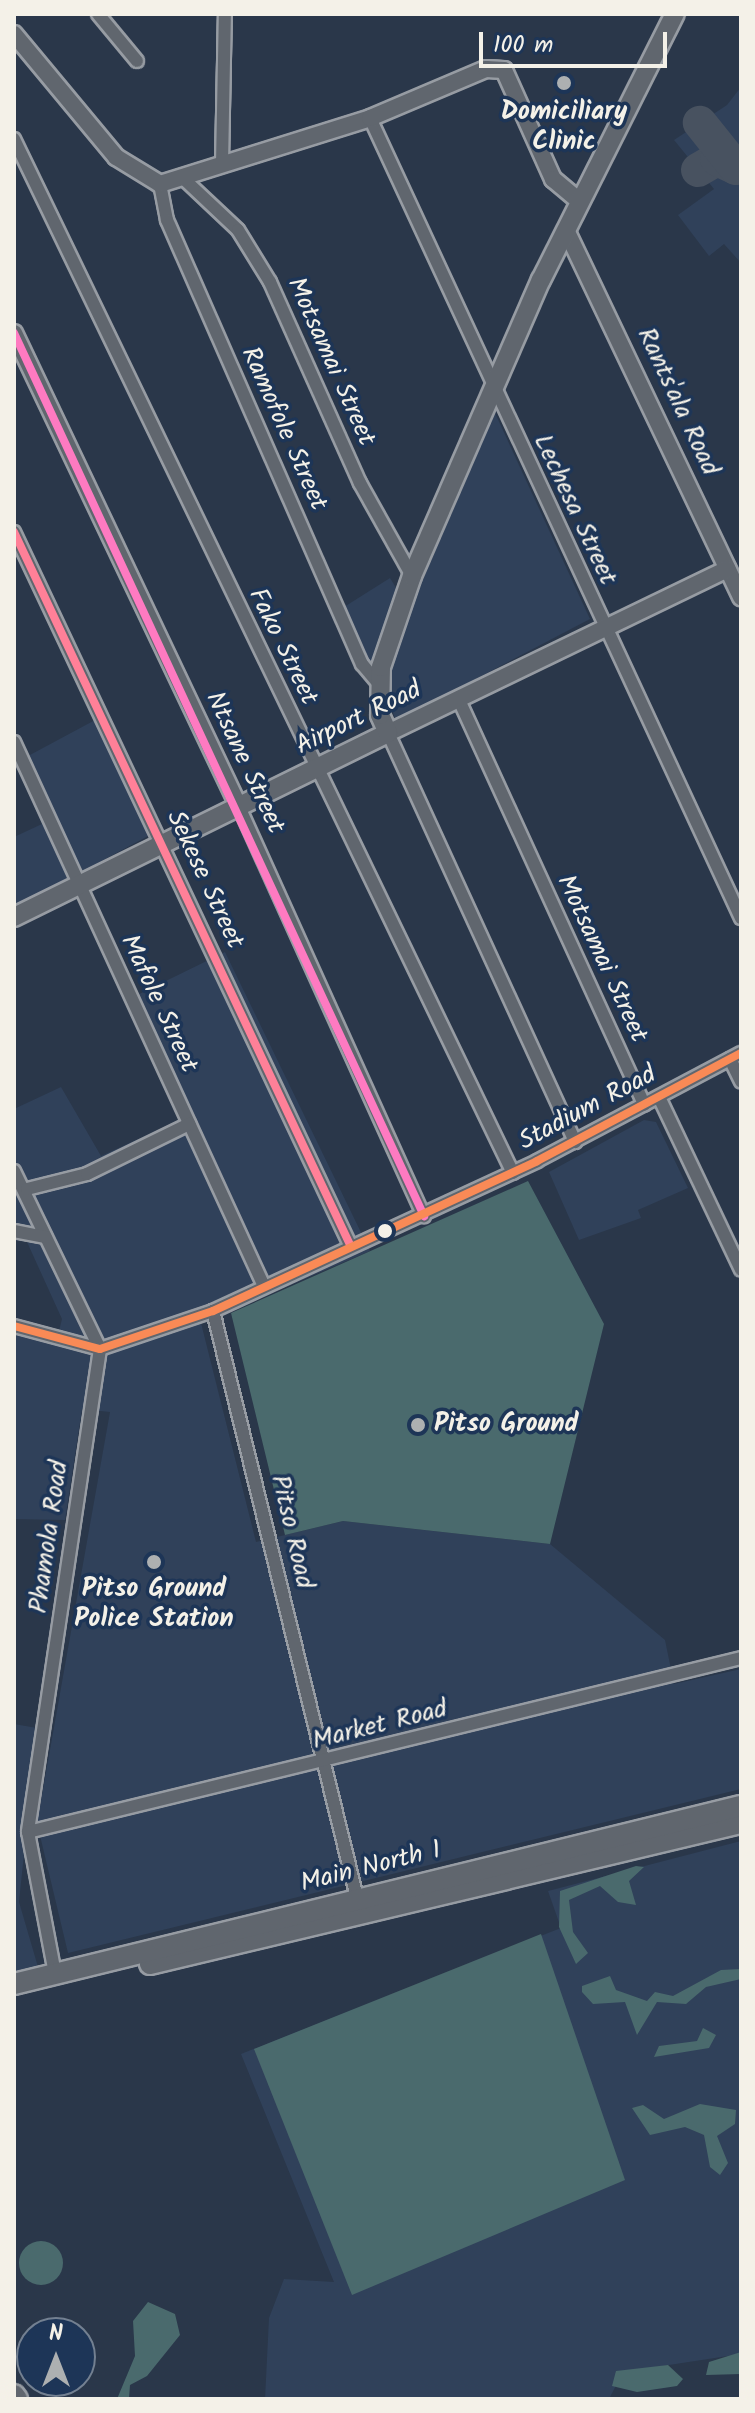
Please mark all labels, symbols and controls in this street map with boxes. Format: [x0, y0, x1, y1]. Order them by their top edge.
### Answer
scale bar [483, 16, 671, 66]
text: 100 m [493, 26, 553, 65]
marker: Domiciliary Clinic [553, 72, 575, 94]
place label: Domiciliary Clinic [501, 97, 627, 158]
street label: Motsamai Street [279, 273, 381, 451]
street label: Rants'ala Road [629, 323, 725, 481]
street label: Ramofole Street [233, 342, 333, 516]
street label: Lechesa Street [525, 430, 623, 590]
street label: Fako Street [240, 583, 324, 711]
street label: Airport Road [291, 675, 427, 763]
street label: Ntsane Street [198, 687, 290, 839]
street label: Sekese Street [158, 806, 250, 954]
street label: Motsamai Street [549, 870, 653, 1048]
street label: Mafole Street [112, 930, 204, 1078]
street label: Stadium Road [514, 1060, 662, 1158]
unlabelled marker [377, 1223, 393, 1239]
place label: Pitso Ground [434, 1409, 579, 1441]
marker: Pitso Ground [409, 1416, 427, 1434]
street label: Phamola Road [24, 1459, 76, 1615]
street label: Pitso Road [263, 1472, 319, 1592]
marker: Pitso Ground Police Station [145, 1553, 163, 1571]
place label: Pitso Ground Police Station [74, 1574, 234, 1636]
street label: Market Road [309, 1694, 451, 1758]
street label: Main North 1 [297, 1835, 445, 1901]
north arrow [16, 2317, 96, 2397]
text: N [49, 2317, 63, 2352]

